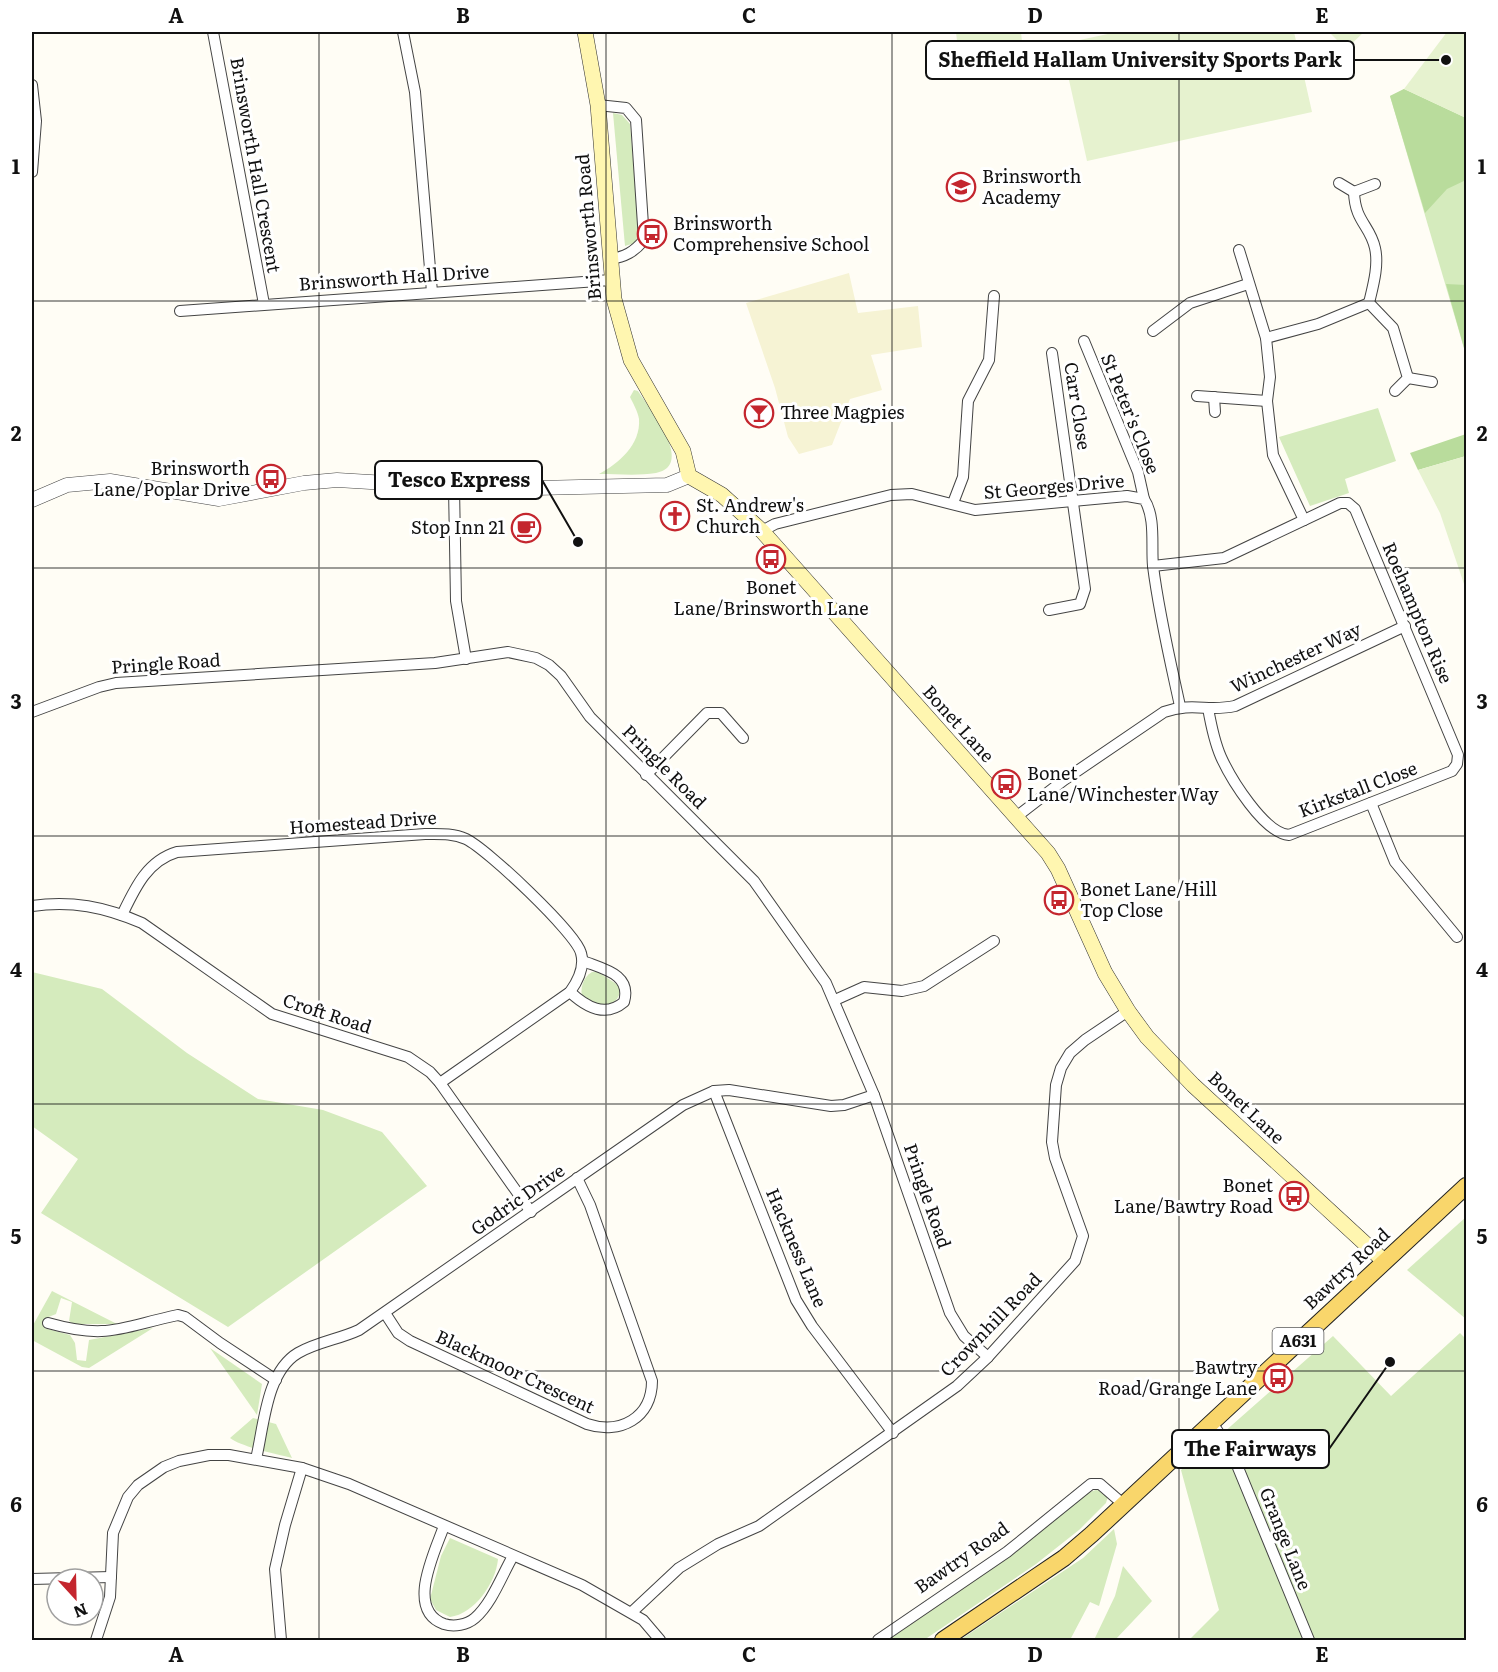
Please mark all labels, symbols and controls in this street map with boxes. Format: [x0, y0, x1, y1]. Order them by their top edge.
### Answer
text: A [168, 0, 184, 29]
text: B [456, 0, 470, 29]
text: C [742, 0, 756, 29]
text: D [1027, 0, 1043, 29]
text: E [1315, 0, 1329, 29]
callout: Sheffield Hallam University Sports Park [926, 41, 1354, 79]
text: Sheffield Hallam University Sports Park [938, 43, 1342, 73]
street label: Brinsworth Hall Crescent [224, 55, 289, 275]
text: 1 [12, 150, 20, 180]
text: 1 [1478, 150, 1486, 180]
street label: Brinsworth Road [568, 153, 607, 301]
place label: Brinsworth Academy [982, 162, 1082, 210]
school or university icon: Brinsworth Academy [945, 171, 977, 203]
place label: Brinsworth Comprehensive School [673, 209, 869, 257]
bus stop icon: Brinsworth Comprehensive School [636, 218, 668, 250]
street label: Brinsworth Hall Drive [298, 256, 490, 297]
street label: St Peter's Close [1095, 349, 1168, 478]
street label: Carr Close [1058, 360, 1099, 452]
bar icon: Three Magpies [743, 397, 775, 429]
place label: Three Magpies [780, 398, 904, 425]
text: 2 [11, 417, 22, 447]
text: 2 [1477, 417, 1488, 447]
place label: Brinsworth Lane/Poplar Drive [93, 454, 250, 502]
callout: Tesco Express [375, 461, 542, 499]
bus stop icon: Brinsworth Lane/Poplar Drive [255, 463, 287, 495]
text: Tesco Express [388, 463, 530, 493]
street label: St Georges Drive [982, 466, 1125, 505]
place label: St. Andrew's Church [696, 491, 804, 539]
church icon: St. Andrew's Church [659, 500, 691, 532]
cafe icon: Stop Inn 21 [510, 512, 542, 544]
place label: Stop Inn 21 [411, 513, 505, 540]
street label: Roehampton Rise [1376, 538, 1460, 687]
bus stop icon: Bonet Lane/Brinsworth Lane [755, 543, 787, 575]
place label: Bonet Lane/Brinsworth Lane [673, 573, 869, 621]
street label: Winchester Way [1225, 614, 1366, 699]
street label: Pringle Road [110, 645, 222, 680]
street label: Bonet Lane [917, 678, 1001, 768]
text: 3 [10, 685, 22, 715]
text: 3 [1476, 685, 1488, 715]
street label: Pringle Road [617, 718, 713, 814]
street label: Kirkstall Close [1294, 754, 1421, 824]
place label: Bonet Lane/Winchester Way [1027, 759, 1219, 807]
bus stop icon: Bonet Lane/Winchester Way [990, 768, 1022, 800]
street label: Homestead Drive [288, 803, 438, 840]
place label: Bonet Lane/Hill Top Close [1080, 875, 1217, 923]
bus stop icon: Bonet Lane/Hill Top Close [1043, 884, 1075, 916]
text: 4 [10, 953, 22, 983]
text: 4 [1476, 953, 1488, 983]
street label: Croft Road [280, 986, 375, 1040]
street label: Bonet Lane [1203, 1064, 1291, 1150]
street label: Pringle Road [898, 1139, 959, 1252]
street label: Godric Drive [465, 1156, 570, 1241]
place label: Bonet Lane/Bawtry Road [1114, 1171, 1274, 1219]
bus stop icon: Bonet Lane/Bawtry Road [1278, 1180, 1310, 1212]
street label: Hackness Lane [760, 1184, 835, 1311]
text: 5 [11, 1220, 22, 1250]
text: 5 [1477, 1220, 1488, 1250]
street label: Bawtry Road [1297, 1221, 1395, 1315]
street label: Crownhill Road [933, 1266, 1047, 1382]
street label: Blackmoor Crescent [432, 1322, 600, 1420]
road number: A631 [1272, 1328, 1324, 1354]
place label: Bawtry Road/Grange Lane [1098, 1353, 1258, 1401]
bus stop icon: Bawtry Road/Grange Lane [1262, 1362, 1294, 1394]
callout: The Fairways [1172, 1430, 1329, 1468]
text: The Fairways [1184, 1432, 1316, 1462]
street label: Grange Lane [1254, 1483, 1319, 1594]
text: 6 [10, 1488, 22, 1518]
text: 6 [1476, 1488, 1488, 1518]
street label: Bawtry Road [909, 1514, 1014, 1599]
north arrow [45, 1567, 105, 1627]
text: N [70, 1598, 92, 1625]
text: A [168, 1638, 184, 1668]
text: B [456, 1638, 470, 1668]
text: C [742, 1638, 756, 1668]
text: D [1027, 1638, 1043, 1668]
text: E [1315, 1638, 1329, 1668]

